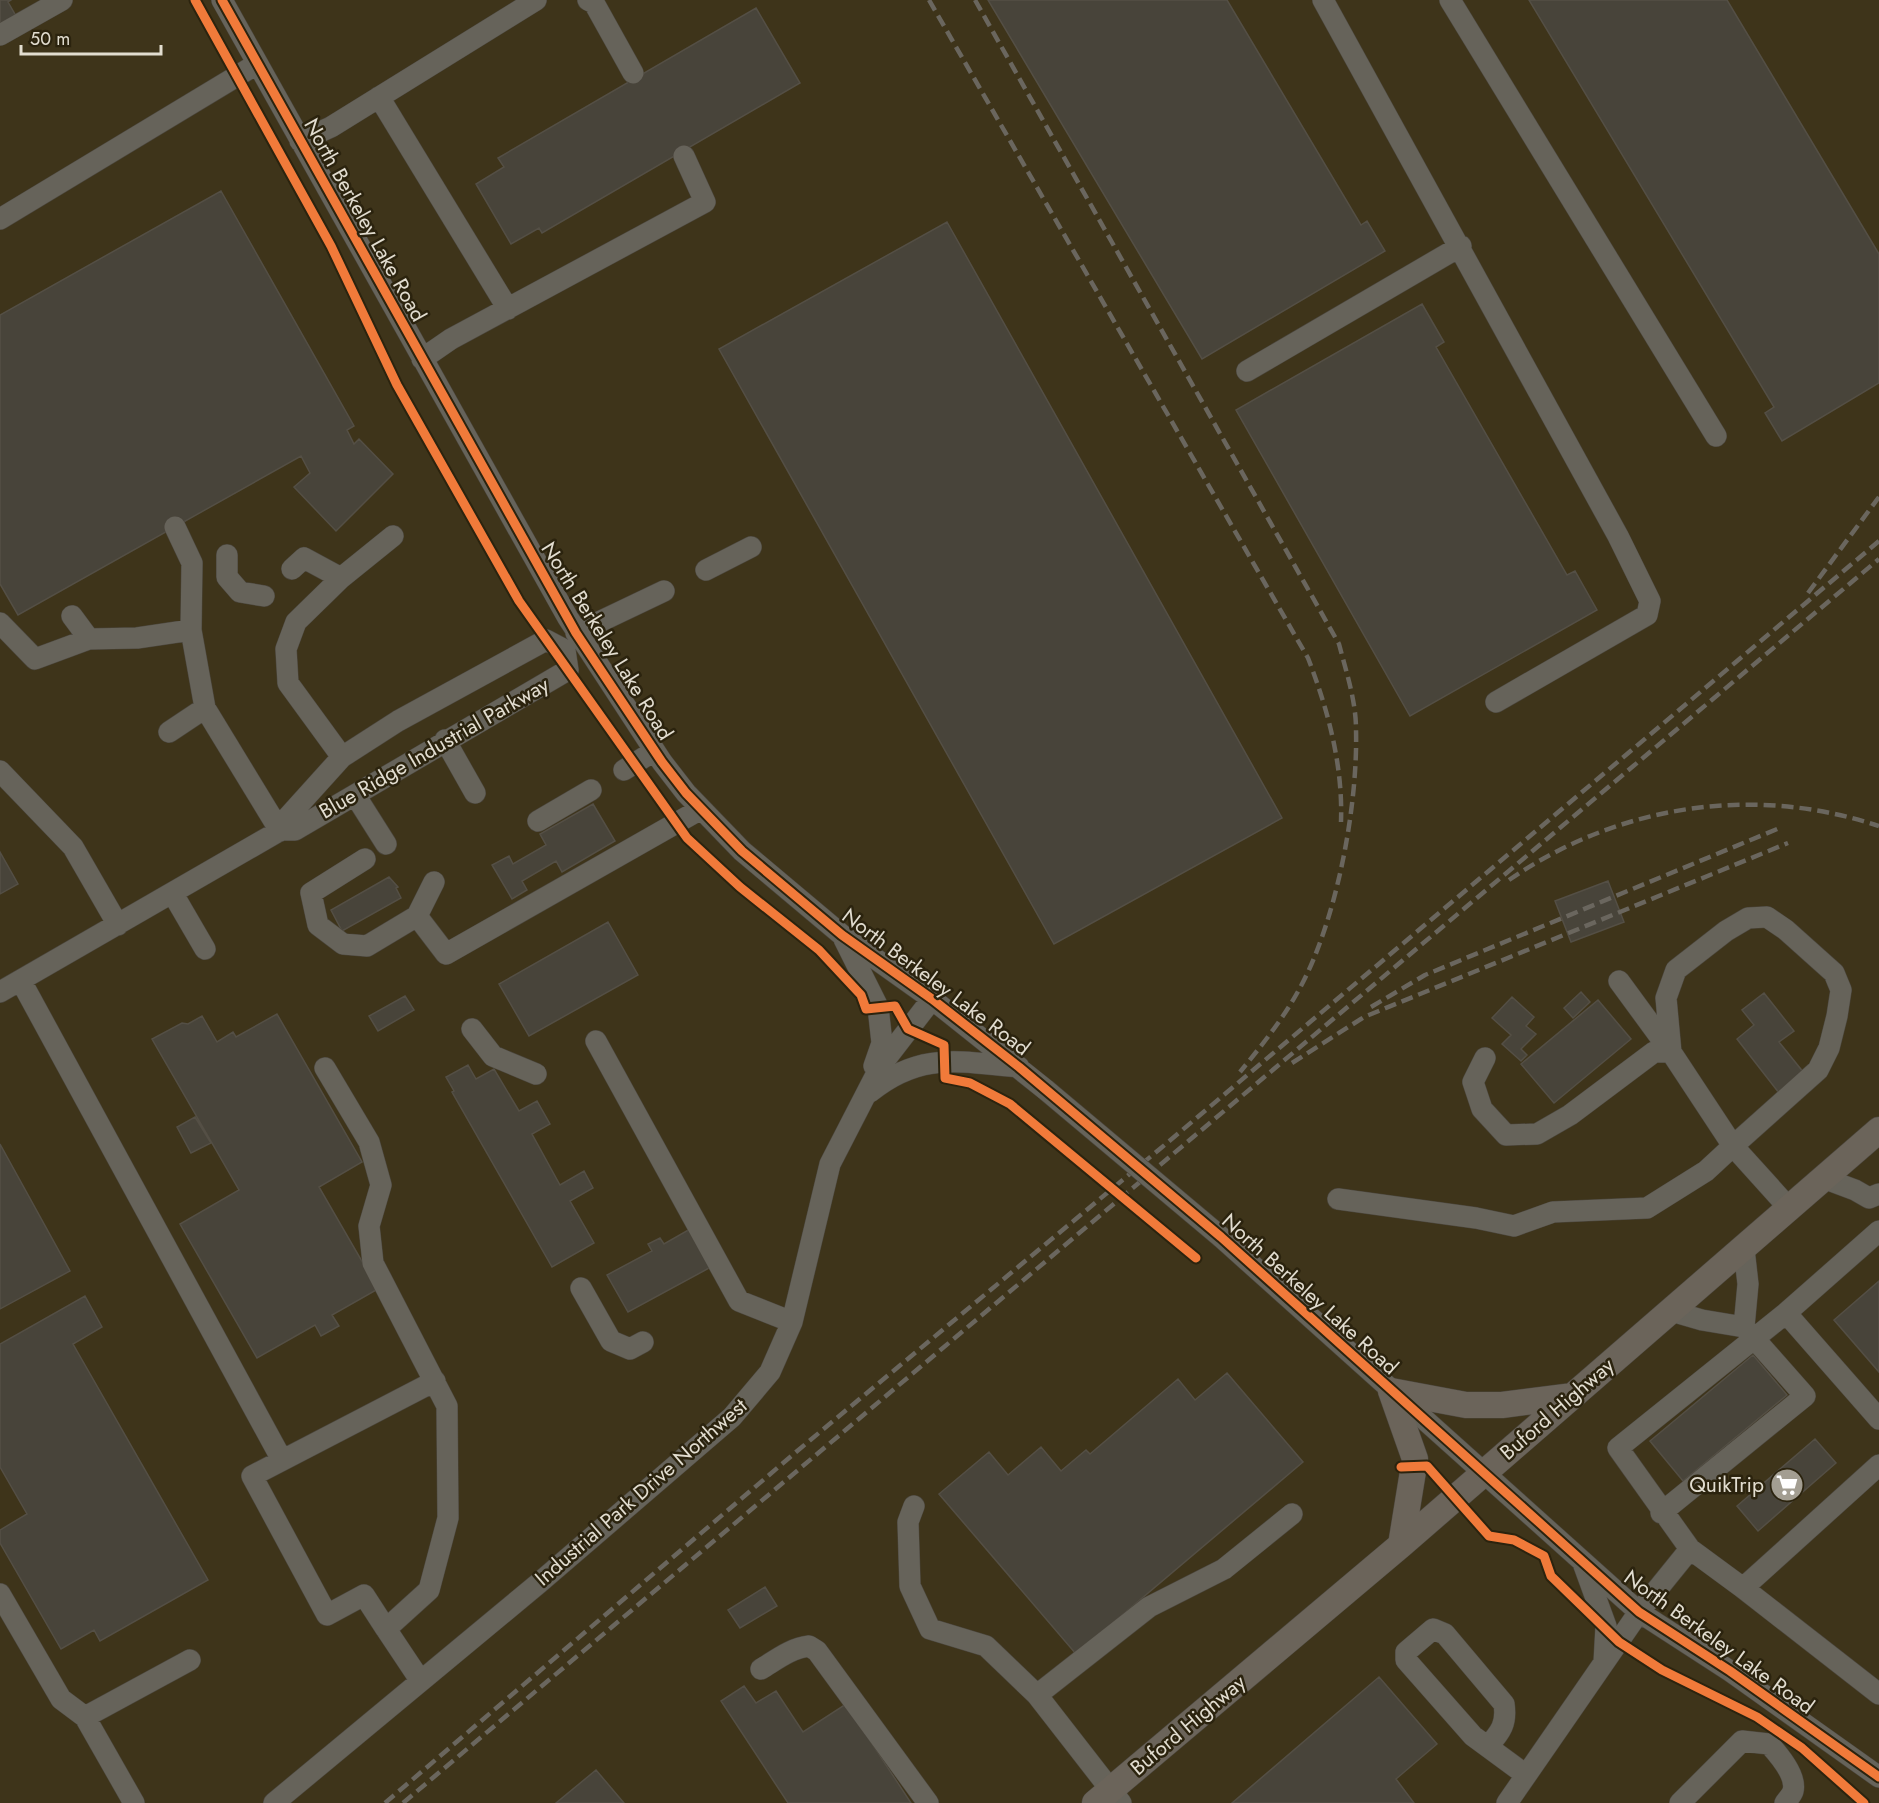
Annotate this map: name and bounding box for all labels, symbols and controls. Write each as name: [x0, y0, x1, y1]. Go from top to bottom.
scale bar: [21, 18, 160, 56]
text: 50 m: [30, 26, 70, 52]
street label: North Berkeley Lake Road: [296, 113, 434, 327]
street label: North Berkeley Lake Road: [534, 536, 680, 746]
street label: Blue Ridge Industrial Parkway: [314, 669, 555, 826]
street label: North Berkeley Lake Road: [836, 901, 1036, 1063]
street label: North Berkeley Lake Road: [1215, 1206, 1405, 1382]
street label: Buford Highway: [1493, 1350, 1621, 1467]
street label: Industrial Park Drive Northwest: [528, 1391, 754, 1593]
supermarket icon: QuikTrip: [1769, 1467, 1805, 1503]
place label: QuikTrip: [1689, 1470, 1764, 1500]
street label: North Berkeley Lake Road: [1618, 1563, 1820, 1721]
street label: Buford Highway: [1124, 1667, 1253, 1782]

